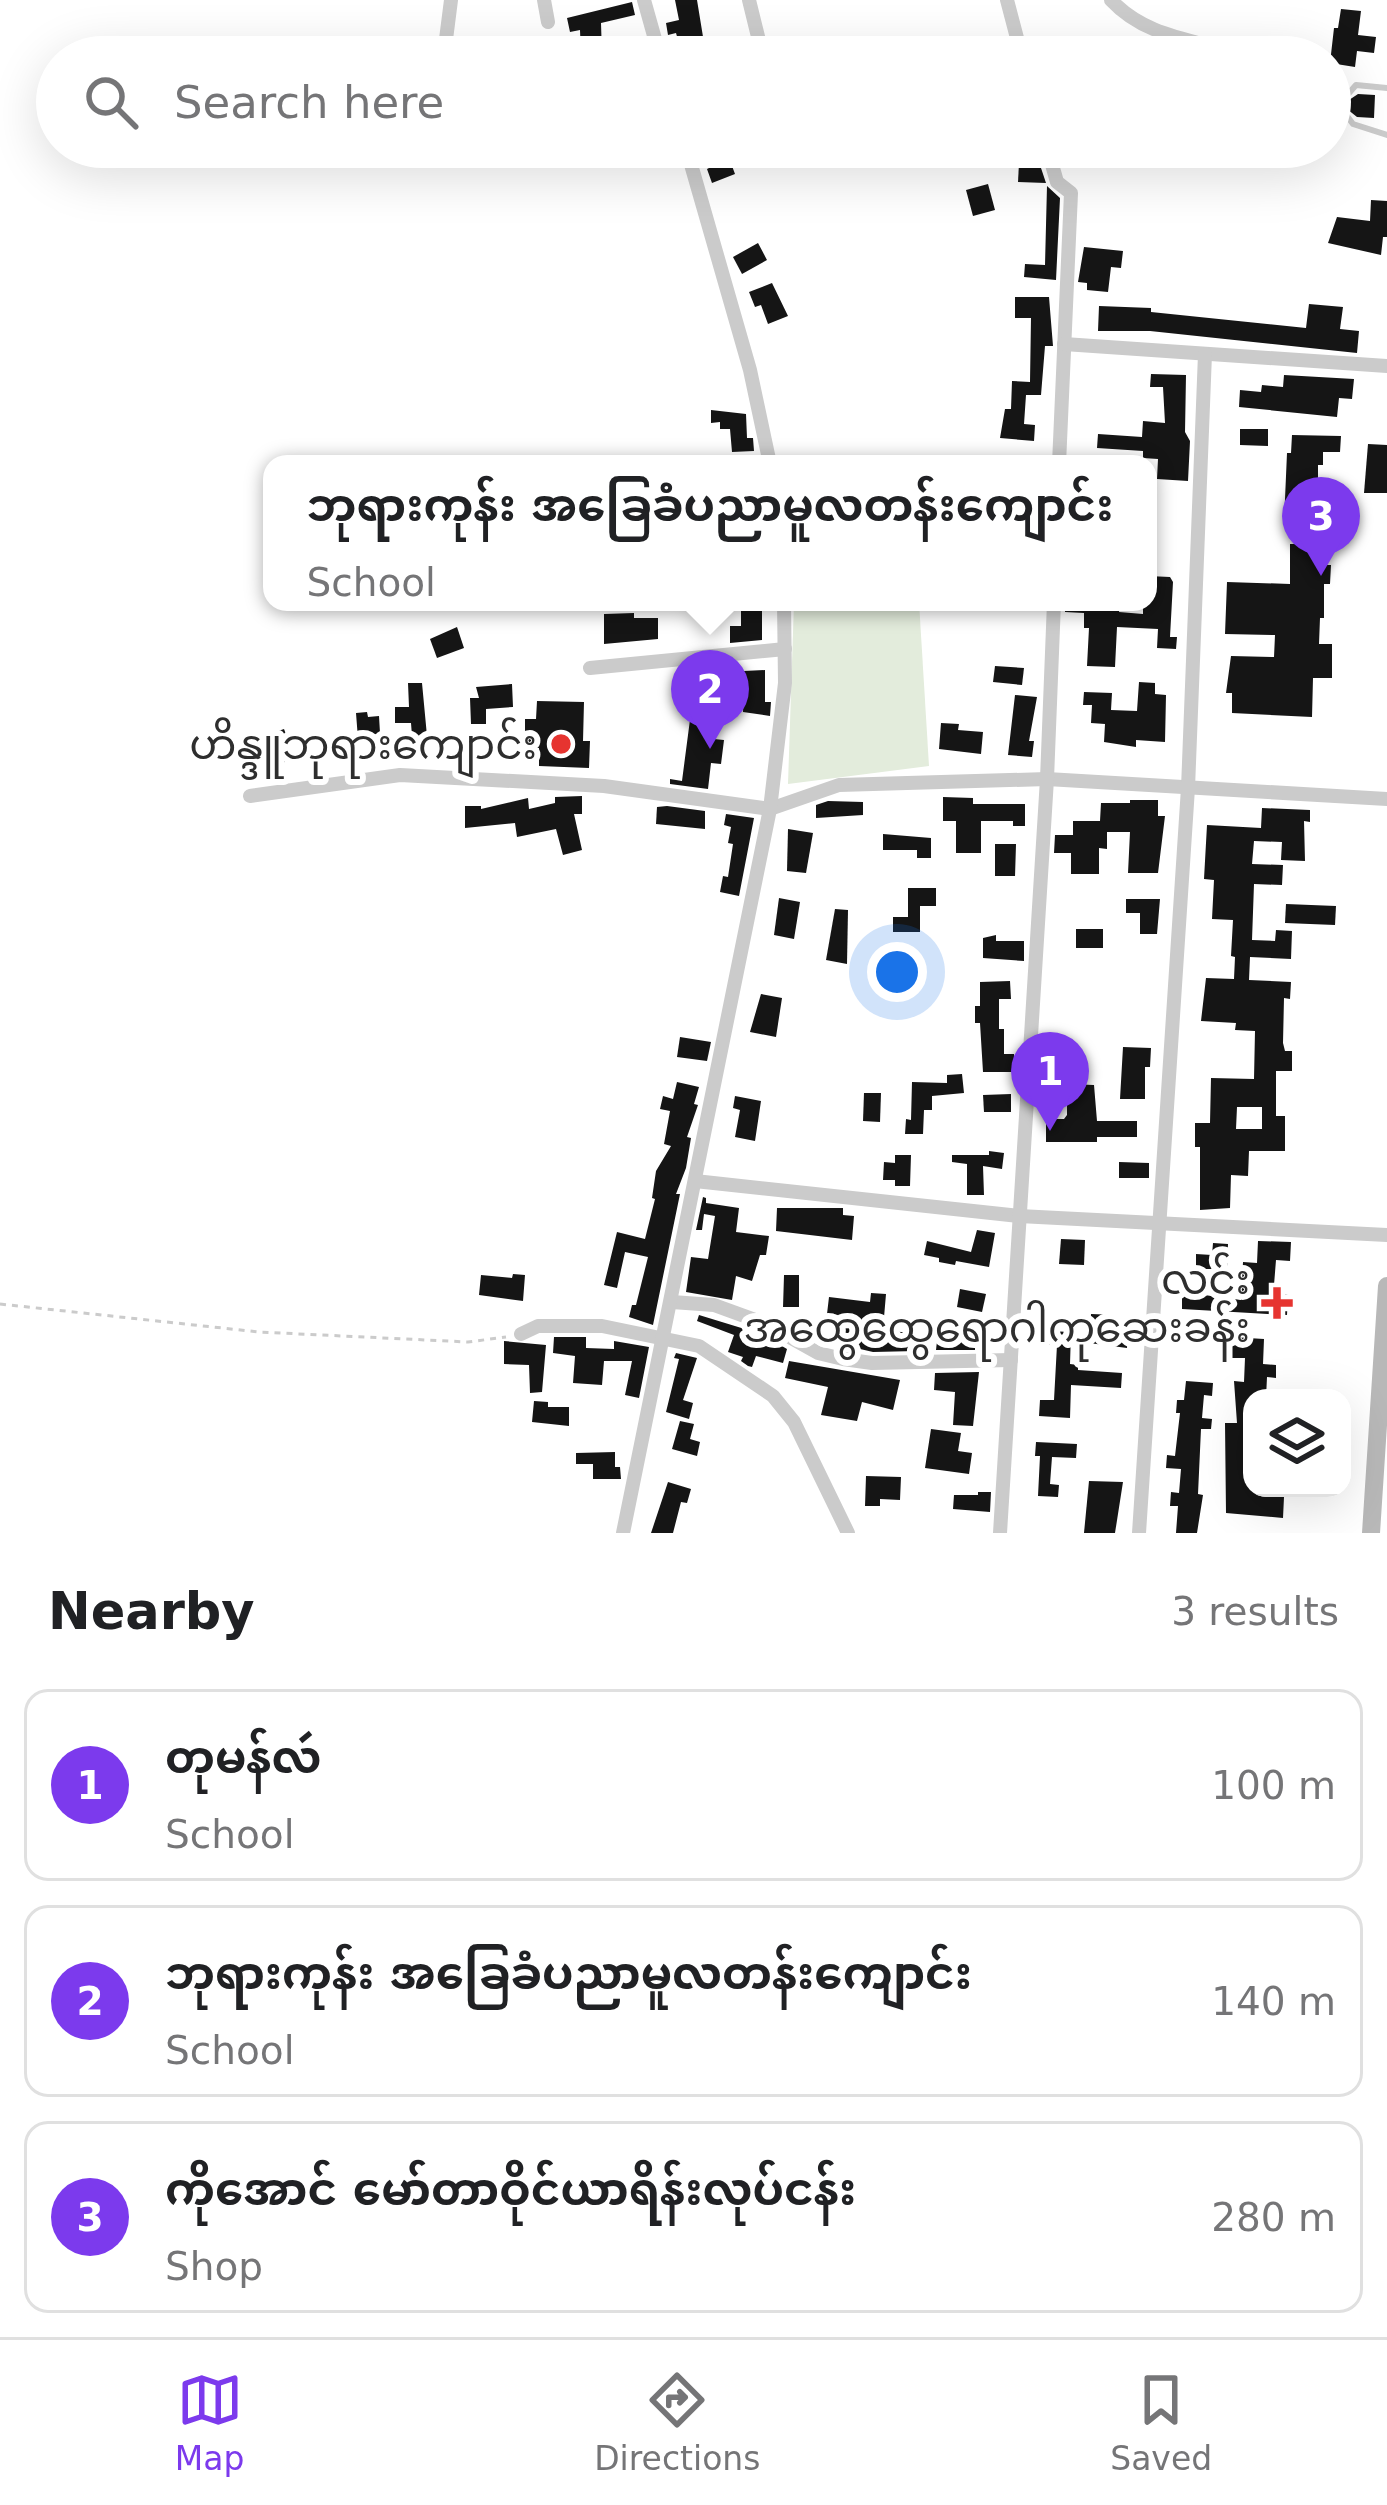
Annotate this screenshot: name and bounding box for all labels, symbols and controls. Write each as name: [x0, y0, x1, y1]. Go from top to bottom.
search box: [36, 36, 1351, 168]
icon: search: [78, 69, 144, 135]
text: Search here: [174, 76, 444, 129]
popup: [263, 455, 1157, 611]
pin: 3: [1282, 477, 1360, 576]
text: ဘုရားကုန်း အခြေခံပညာမူလတန်းကျောင်း: [306, 479, 1114, 532]
text: School: [306, 560, 436, 605]
pin: 2: [671, 650, 749, 749]
place label: ဟိန္ဒူဘုရားကျောင်း: [189, 717, 537, 780]
marker: ဟိန္ဒူဘုရားကျောင်း: [548, 731, 574, 757]
your location: [867, 942, 927, 1002]
pin: 1: [1011, 1032, 1089, 1131]
place label: လင်း အထွေထွေရောဂါကုဆေးခန်း: [744, 1252, 1250, 1362]
marker: လင်း အထွေထွေရောဂါကုဆေးခန်း: [1261, 1287, 1293, 1319]
map controls: [1243, 1389, 1351, 1497]
button: layers: [1243, 1389, 1351, 1497]
text: Nearby: [48, 1582, 255, 1641]
text: 3 results: [1171, 1589, 1339, 1634]
text: တုမန်လဴ: [165, 1731, 321, 1784]
text: 1: [76, 1763, 104, 1808]
text: 100 m: [1211, 1763, 1336, 1808]
text: School: [165, 1812, 294, 1857]
text: ဘုရားကုန်း အခြေခံပညာမူလတန်းကျောင်း: [165, 1947, 972, 2000]
text: 2: [76, 1979, 104, 2024]
text: 140 m: [1211, 1979, 1336, 2024]
text: School: [165, 2028, 294, 2073]
text: ကိုအောင် မော်တာဝိုင်ယာရိန်းလုပ်ငန်း: [165, 2163, 856, 2216]
text: 3: [76, 2195, 104, 2240]
text: 280 m: [1211, 2195, 1336, 2240]
text: Shop: [165, 2244, 263, 2289]
tab: Map: [175, 2367, 245, 2478]
tab: Directions: [594, 2367, 760, 2478]
tab: Saved: [1110, 2367, 1212, 2478]

